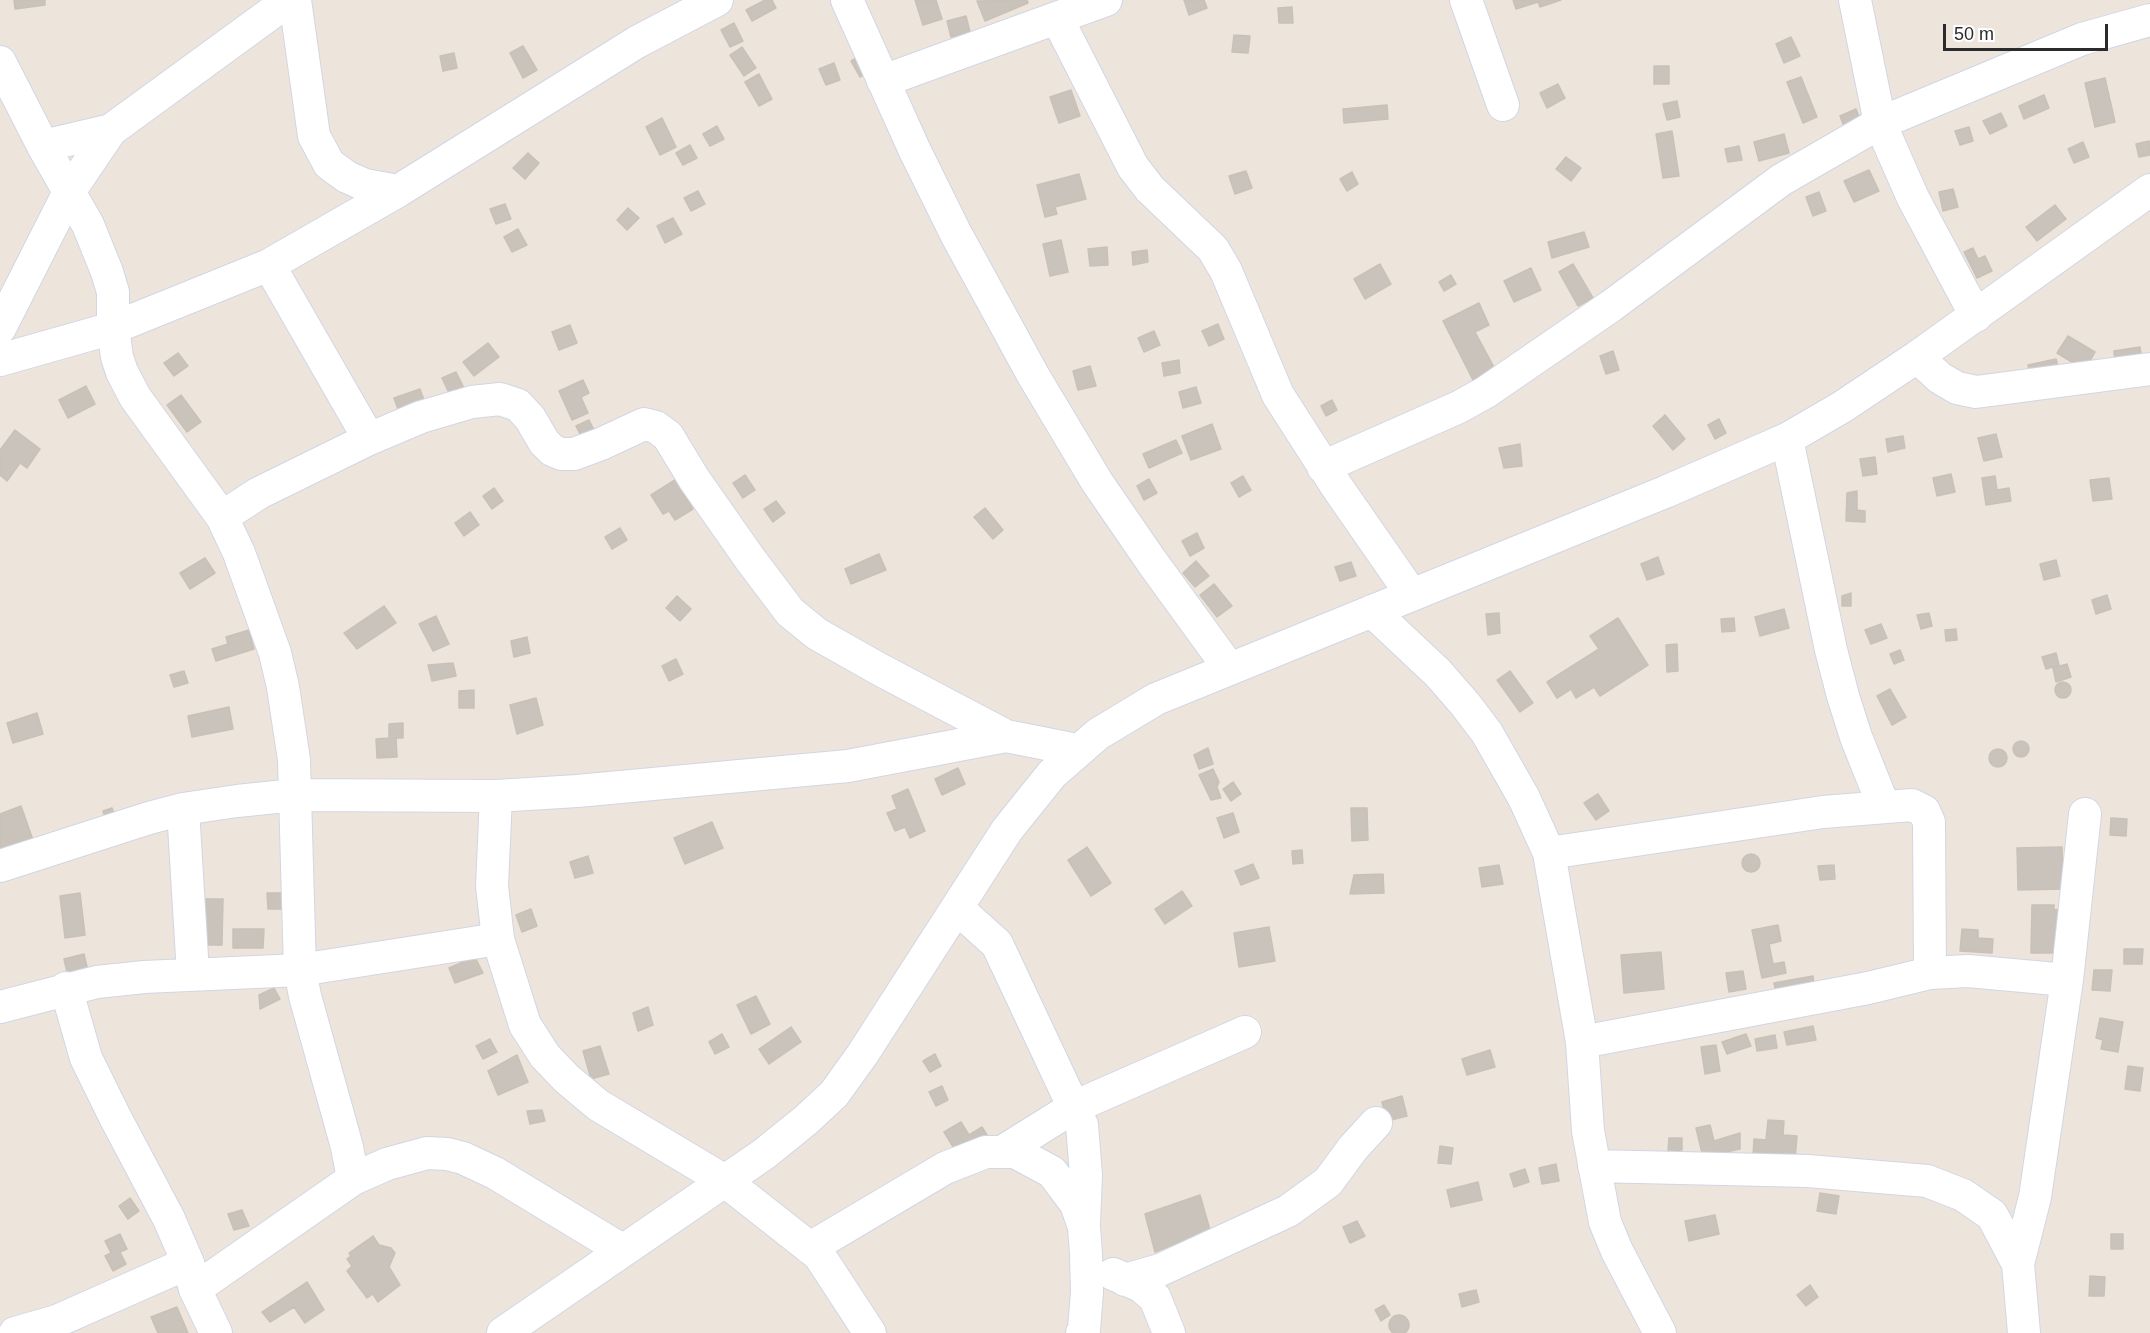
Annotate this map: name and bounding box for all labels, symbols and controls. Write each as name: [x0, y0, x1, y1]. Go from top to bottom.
scale bar: [1946, 12, 2111, 50]
text: 50 m: [1954, 24, 1994, 44]

